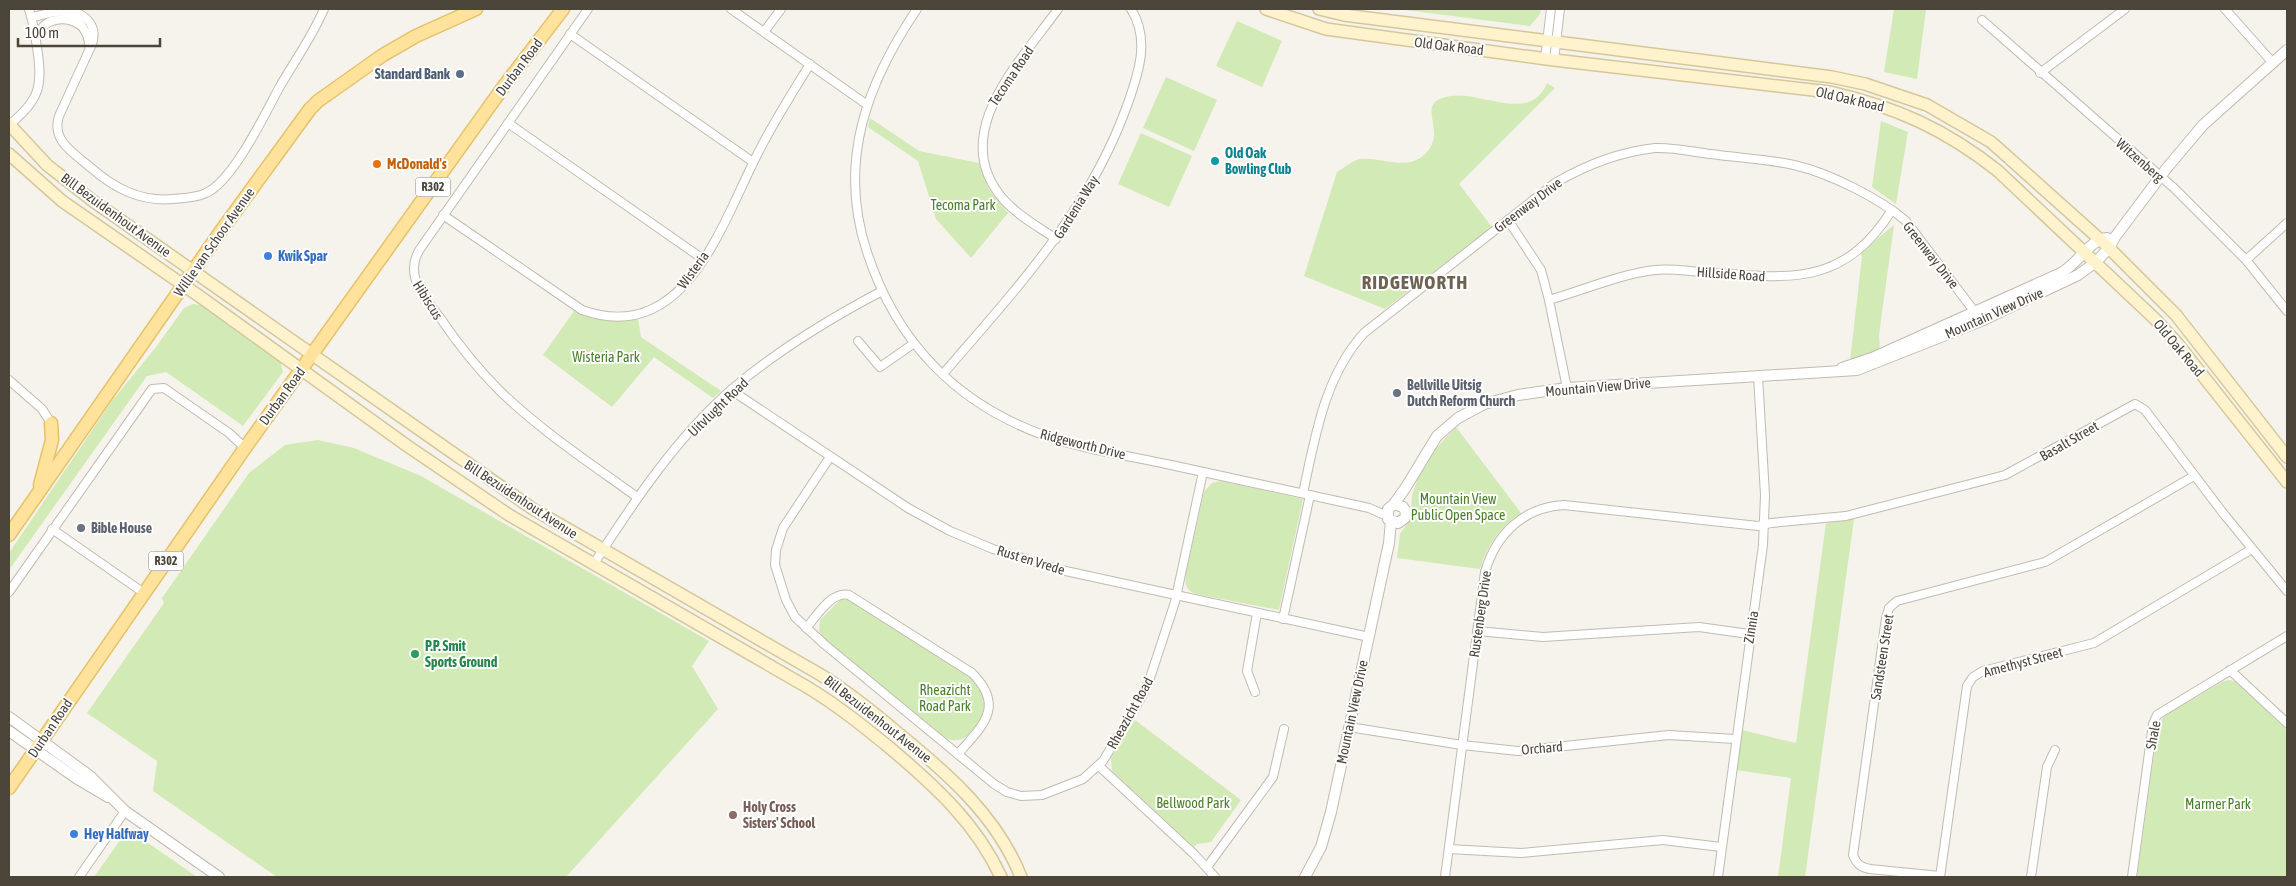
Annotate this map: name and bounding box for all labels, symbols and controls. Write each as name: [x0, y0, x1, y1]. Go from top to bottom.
scale bar: [18, 15, 160, 47]
text: 100 m: [25, 24, 59, 41]
street label: Old Oak Road: [1413, 34, 1485, 58]
street label: Durban Road: [492, 35, 546, 99]
street label: Tecoma Road: [985, 43, 1037, 109]
place label: Standard Bank: [375, 66, 451, 82]
marker: Standard Bank: [454, 68, 466, 80]
street label: Old Oak Road: [1814, 83, 1886, 115]
street label: Witzenberg: [2113, 135, 2167, 185]
place label: Old Oak Bowling Club: [1225, 145, 1292, 177]
marker: Old Oak Bowling Club: [1209, 155, 1221, 167]
place label: McDonald's: [387, 156, 447, 172]
marker: McDonald's: [371, 158, 383, 170]
street label: Bill Bezuidenhout Avenue: [58, 170, 174, 260]
street label: Gardenia Way: [1050, 172, 1102, 242]
street label: Greenway Drive: [1491, 174, 1565, 236]
road number: R302: [416, 178, 450, 196]
street label: Willie van Schoor Avenue: [170, 185, 258, 299]
park label: Tecoma Park: [930, 197, 996, 213]
street label: Greenway Drive: [1900, 218, 1962, 292]
place label: Kwik Spar: [278, 248, 328, 264]
street label: Wisteria: [674, 248, 712, 292]
marker: Kwik Spar: [262, 250, 274, 262]
street label: Hillside Road: [1696, 264, 1766, 284]
district label: RIDGEWORTH: [1362, 271, 1468, 293]
street label: Hibiscus: [410, 278, 446, 323]
street label: Mountain View Drive: [1942, 284, 2046, 342]
street label: Old Oak Road: [2150, 316, 2208, 380]
park label: Wisteria Park: [572, 349, 640, 365]
street label: Durban Road: [256, 364, 308, 428]
street label: Uitvlught Road: [685, 374, 751, 440]
street label: Mountain View Drive: [1545, 374, 1651, 400]
place label: Bellville Uitsig Dutch Reform Church: [1407, 377, 1515, 409]
marker: Bellville Uitsig Dutch Reform Church: [1391, 387, 1403, 399]
street label: Basalt Street: [2037, 418, 2101, 464]
street label: Ridgeworth Drive: [1039, 426, 1127, 462]
street label: Bill Bezuidenhout Avenue: [461, 456, 581, 542]
park label: Mountain View Public Open Space: [1411, 491, 1505, 523]
place label: Bible House: [91, 520, 152, 536]
marker: Bible House: [75, 522, 87, 534]
street label: Rust en Vrede: [995, 542, 1067, 578]
road number: R302: [148, 552, 184, 570]
street label: Rustenberg Drive: [1466, 570, 1494, 658]
street label: Zinnia: [1741, 610, 1761, 644]
street label: Sandsteen Street: [1867, 613, 1897, 701]
place label: P.P. Smit Sports Ground: [425, 638, 498, 670]
street label: Amethyst Street: [1982, 644, 2064, 680]
marker: P.P. Smit Sports Ground: [409, 648, 421, 660]
street label: Mountain View Drive: [1333, 659, 1371, 765]
street label: Bill Bezuidenhout Avenue: [821, 672, 935, 766]
street label: Rheazicht Road: [1104, 674, 1156, 752]
park label: Rheazicht Road Park: [919, 682, 971, 714]
street label: Durban Road: [25, 696, 75, 760]
street label: Shale: [2142, 719, 2164, 751]
street label: Orchard: [1521, 738, 1563, 758]
park label: Bellwood Park: [1156, 795, 1230, 811]
park label: Marmer Park: [2185, 796, 2251, 812]
place label: Holy Cross Sisters' School: [743, 799, 816, 831]
marker: Holy Cross Sisters' School: [727, 809, 739, 821]
place label: Hey Halfway: [84, 826, 149, 842]
marker: Hey Halfway: [68, 828, 80, 840]

